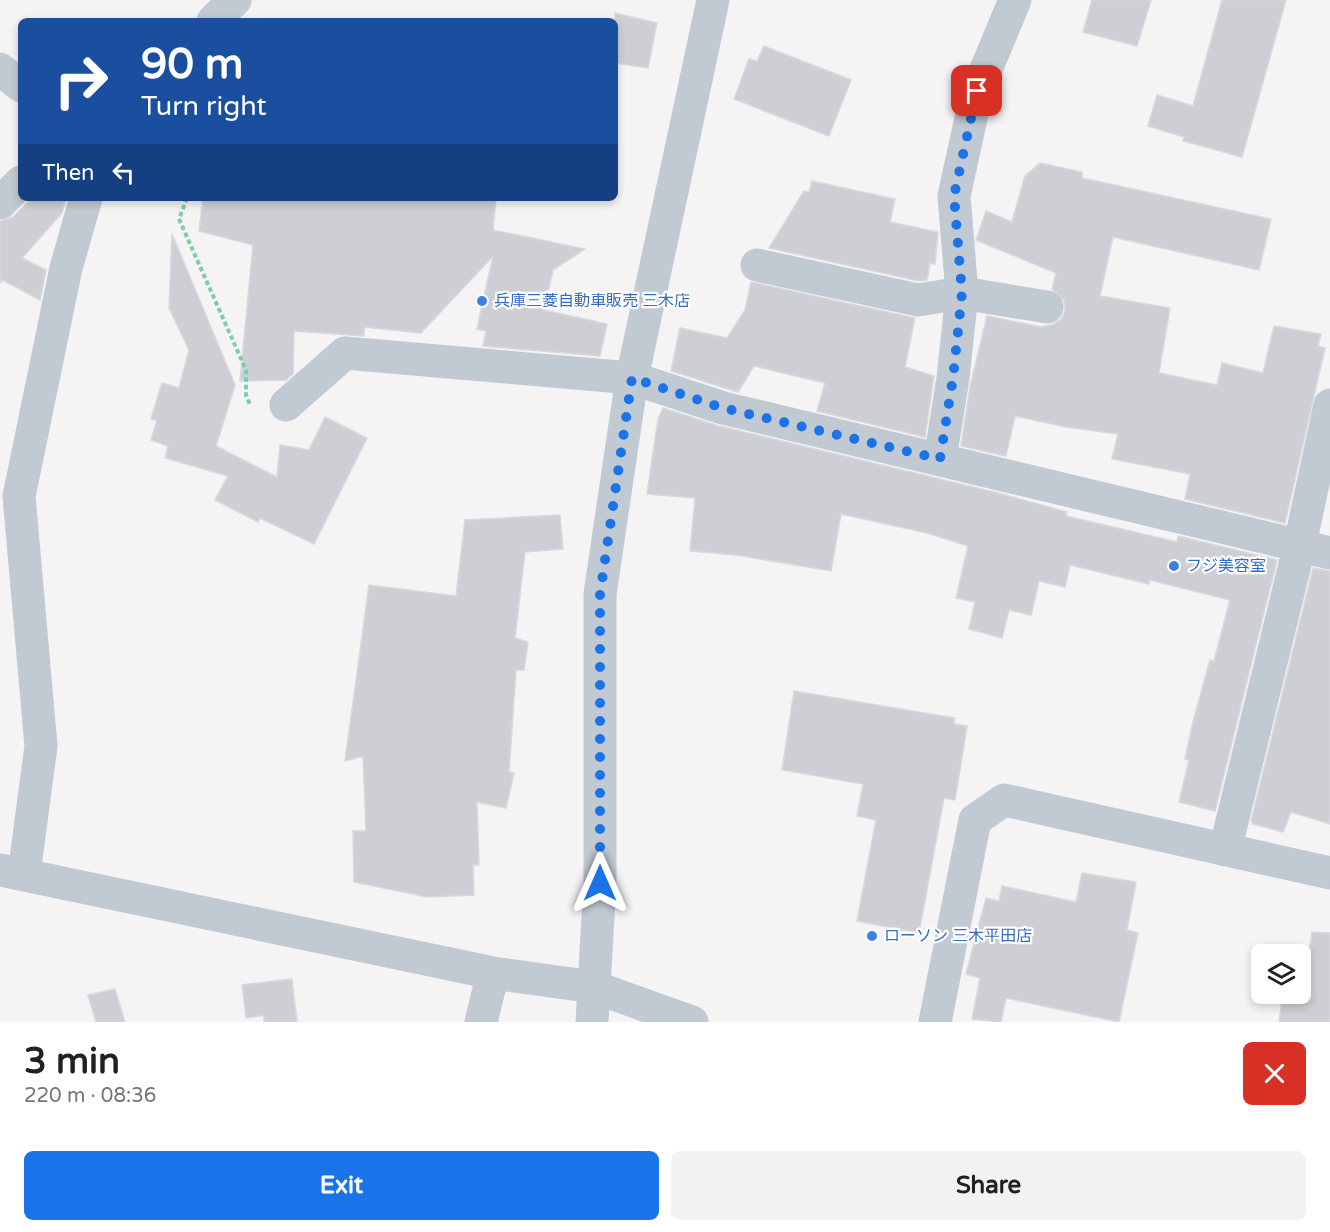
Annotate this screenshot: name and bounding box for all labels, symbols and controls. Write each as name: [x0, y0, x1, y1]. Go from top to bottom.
text: 90 m: [141, 39, 243, 90]
icon: right: [42, 42, 120, 120]
pin: [951, 65, 1002, 116]
icon: arrive: [960, 74, 993, 107]
text: Turn right: [141, 90, 267, 123]
icon: left: [107, 156, 140, 189]
text: Then: [42, 160, 95, 186]
place label: 兵庫三菱自動車販売 三木店: [494, 291, 690, 311]
marker: 兵庫三菱自動車販売 三木店: [475, 294, 489, 308]
place label: フジ美容室: [1186, 556, 1266, 576]
marker: フジ美容室: [1167, 559, 1181, 573]
position arrow: [568, 851, 632, 915]
place label: ローソン 三木平田店: [884, 926, 1032, 946]
marker: ローソン 三木平田店: [865, 929, 879, 943]
map controls: [1251, 944, 1311, 1004]
button: layers: [1251, 944, 1311, 1004]
text: 3 min: [24, 1040, 120, 1083]
button: close: [1243, 1042, 1306, 1105]
text: 220 m · 08:36: [24, 1084, 156, 1108]
button: Exit: [24, 1151, 659, 1220]
button: Share: [671, 1151, 1306, 1220]

